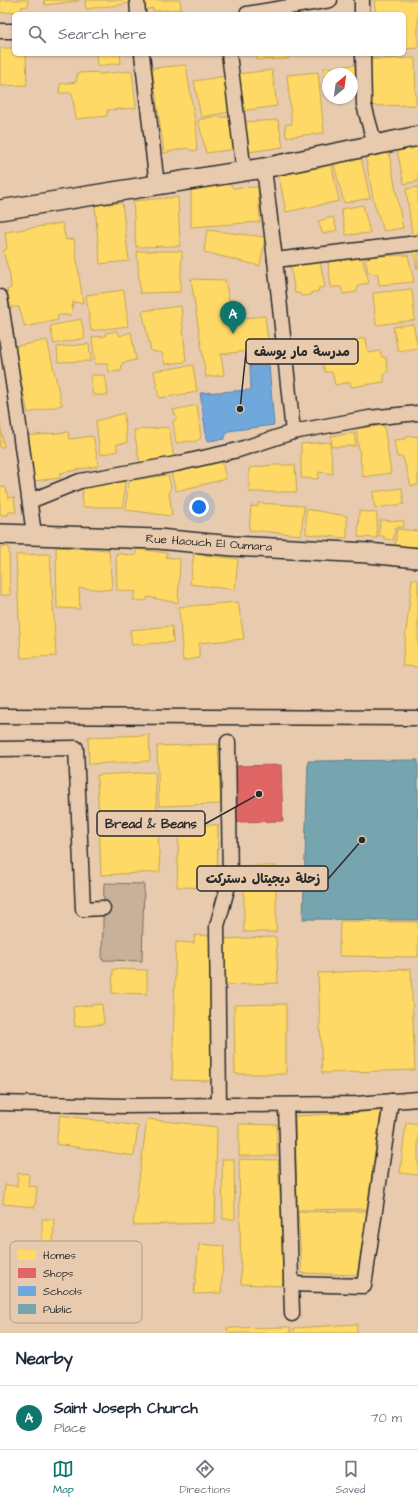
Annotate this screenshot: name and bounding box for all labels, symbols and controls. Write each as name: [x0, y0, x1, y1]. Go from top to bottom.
search box: [12, 12, 406, 56]
icon: search: [26, 23, 48, 45]
text: Search here: [58, 24, 147, 45]
north arrow: [322, 68, 358, 104]
pin: A: [220, 301, 246, 334]
callout: مدرسة مار يوسف: [246, 339, 358, 364]
text: مدرسة مار يوسف: [254, 343, 350, 361]
your location: [189, 497, 209, 517]
street label: Rue Haouch El Oumara: [145, 530, 273, 556]
callout: Bread & Beans: [97, 811, 205, 836]
text: Bread & Beans: [105, 815, 197, 833]
callout: زحلة ديجيتال دستركت: [197, 866, 328, 891]
text: زحلة ديجيتال دستركت: [206, 870, 320, 888]
legend: [10, 1241, 142, 1323]
text: Homes: [43, 1248, 76, 1263]
text: Shops: [43, 1266, 74, 1281]
text: Schools: [43, 1284, 83, 1299]
text: Public: [43, 1302, 72, 1317]
text: Nearby: [16, 1347, 73, 1371]
text: Saint Joseph Church: [54, 1398, 198, 1419]
text: A: [25, 1409, 33, 1427]
text: 70 m: [370, 1409, 402, 1427]
text: Place: [54, 1419, 86, 1437]
tab: Map: [52, 1458, 74, 1497]
tab: Directions: [179, 1458, 231, 1497]
tab: Saved: [336, 1458, 366, 1497]

